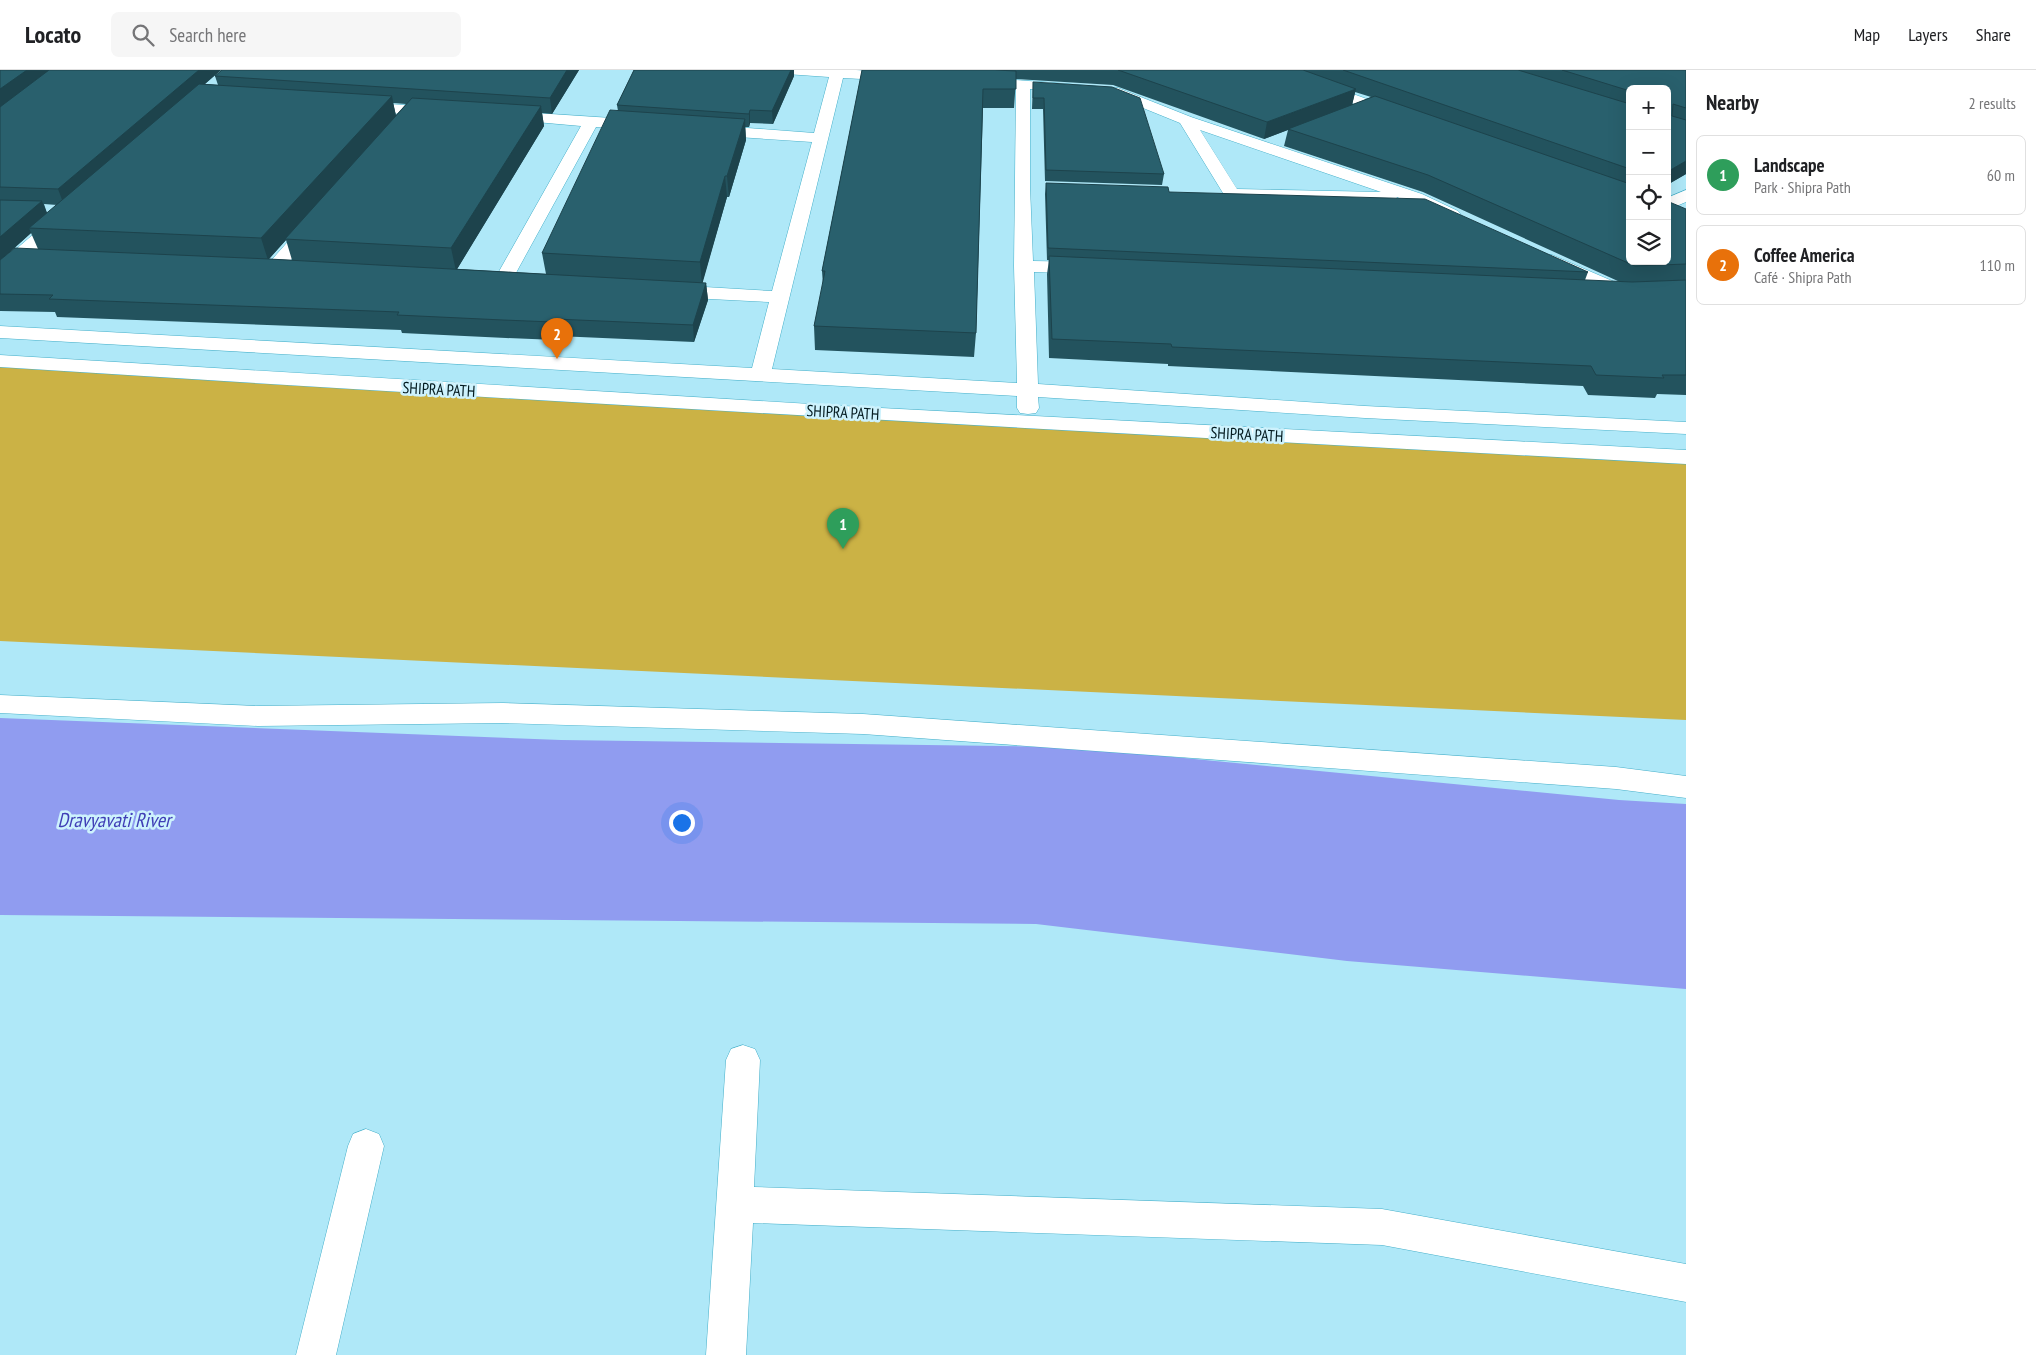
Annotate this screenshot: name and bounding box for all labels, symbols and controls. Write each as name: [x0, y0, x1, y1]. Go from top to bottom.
search box: [111, 12, 461, 57]
text: Locato: [25, 19, 81, 50]
icon: search: [129, 21, 157, 49]
text: Search here: [169, 23, 246, 47]
text: Map: [1854, 23, 1880, 46]
text: Layers: [1908, 23, 1948, 46]
text: Share: [1976, 23, 2011, 46]
map controls: [1626, 85, 1671, 265]
button: +: [1626, 85, 1671, 130]
text: Nearby: [1706, 89, 1759, 116]
text: 2 results: [1969, 93, 2016, 113]
button: −: [1626, 130, 1671, 175]
text: Landscape: [1754, 153, 1825, 177]
text: 1: [1719, 165, 1727, 185]
text: 60 m: [1987, 165, 2015, 185]
button: locate: [1626, 175, 1671, 220]
text: Park · Shipra Path: [1754, 177, 1851, 197]
button: layers: [1626, 220, 1671, 265]
text: Coffee America: [1754, 243, 1855, 267]
text: 2: [1719, 255, 1727, 275]
text: 110 m: [1980, 255, 2015, 275]
text: Café · Shipra Path: [1754, 267, 1851, 287]
pin: 2: [541, 318, 573, 359]
street label: SHIPRA PATH: [402, 377, 476, 401]
street label: SHIPRA PATH: [806, 400, 880, 424]
street label: SHIPRA PATH: [1210, 422, 1284, 446]
pin: 1: [827, 508, 859, 549]
water label: Dravyavati River: [58, 807, 173, 833]
your location: [669, 810, 695, 836]

